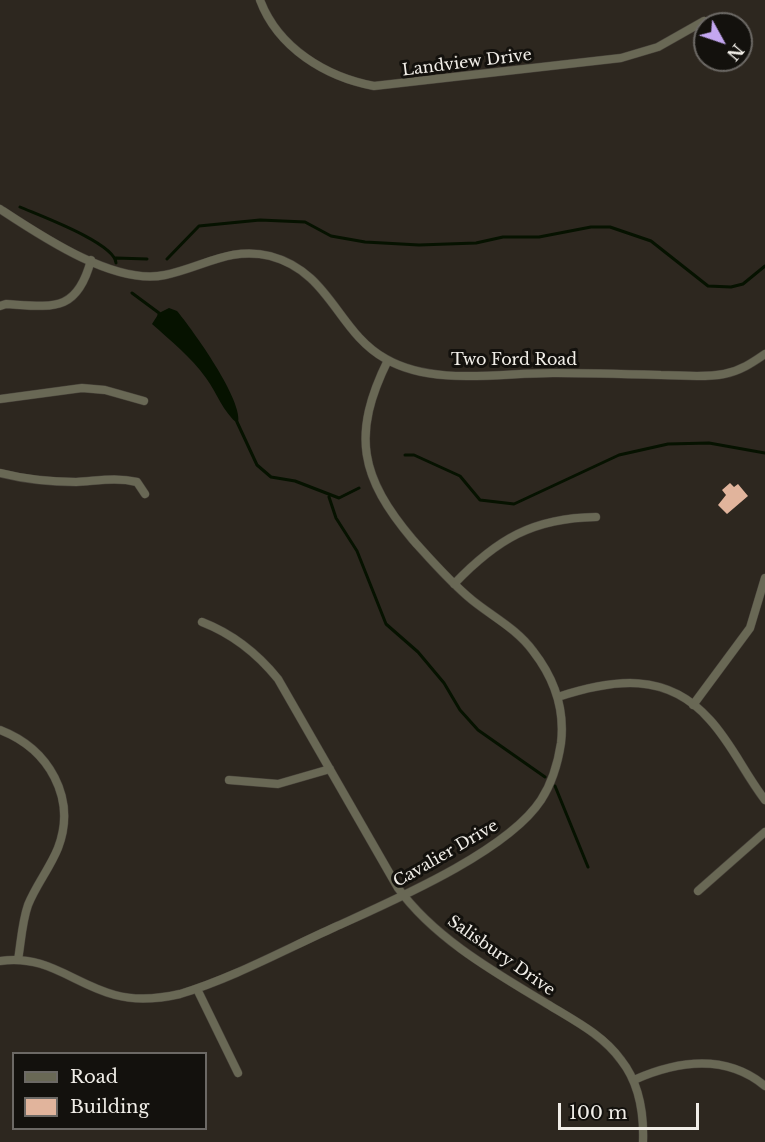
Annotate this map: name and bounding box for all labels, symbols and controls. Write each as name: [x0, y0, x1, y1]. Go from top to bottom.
north arrow: [693, 12, 753, 72]
text: N: [723, 40, 748, 64]
street label: Landview Drive: [401, 46, 533, 80]
street label: Two Ford Road: [451, 350, 577, 370]
street label: Cavalier Drive: [390, 816, 502, 892]
street label: Salisbury Drive: [444, 912, 558, 1000]
legend: [12, 1052, 207, 1130]
text: Road: [70, 1066, 118, 1088]
scale bar: [561, 1091, 702, 1129]
text: Building: [70, 1096, 149, 1118]
text: 100 m: [569, 1102, 627, 1124]

